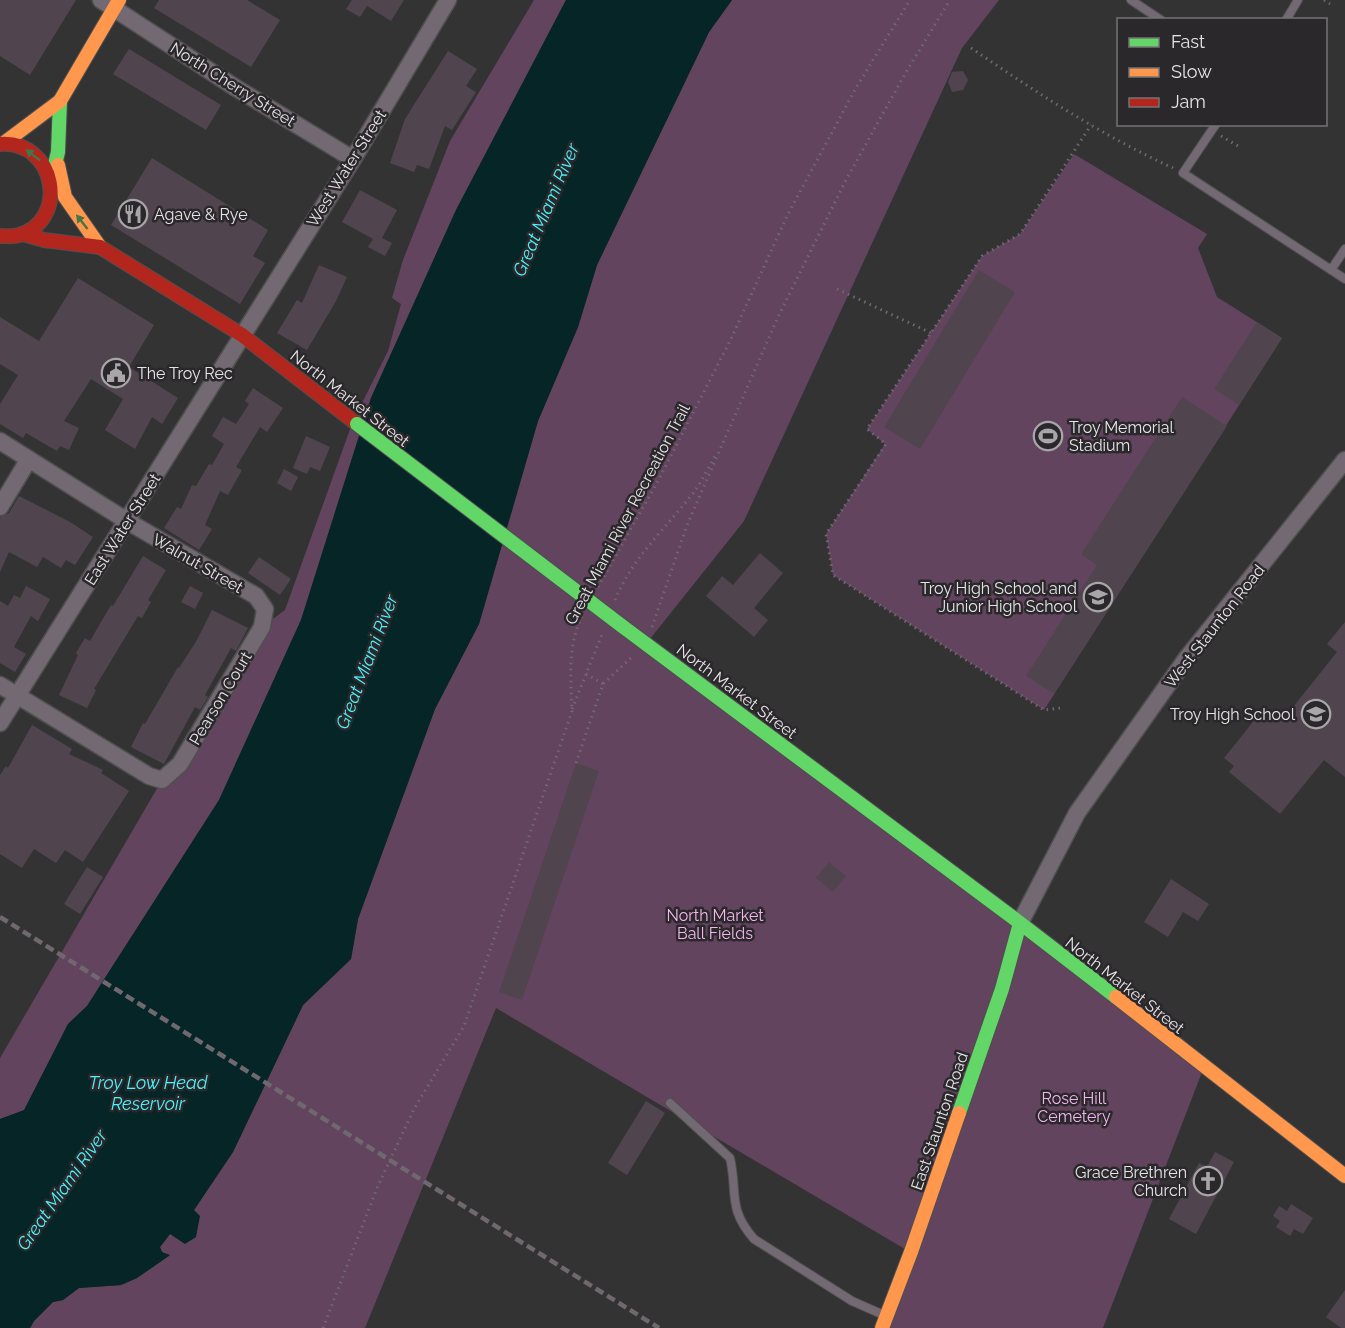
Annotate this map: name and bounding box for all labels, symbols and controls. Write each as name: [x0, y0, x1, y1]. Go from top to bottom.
legend: [1117, 18, 1327, 126]
text: Fast: [1171, 31, 1205, 52]
street label: North Cherry Street: [167, 38, 299, 131]
text: Slow: [1171, 61, 1212, 82]
text: Jam: [1171, 91, 1206, 112]
street label: West Water Street: [303, 106, 390, 230]
water label: Great Miami River: [508, 139, 583, 279]
one-way arrow: [25, 148, 41, 161]
restaurant icon: Agave & Rye: [117, 198, 149, 230]
place label: Agave & Rye: [154, 205, 248, 224]
one-way arrow: [76, 214, 88, 230]
street label: North Market Street: [286, 346, 413, 451]
public building icon: The Troy Rec: [100, 357, 132, 389]
place label: The Troy Rec: [137, 364, 233, 383]
street label: Great Miami River Recreation Trail: [561, 400, 694, 628]
place label: Troy Memorial Stadium: [1069, 418, 1175, 455]
sports icon: Troy Memorial Stadium: [1032, 420, 1064, 452]
street label: East Water Street: [80, 469, 165, 589]
street label: Walnut Street: [149, 530, 247, 597]
street label: West Staunton Road: [1160, 561, 1268, 692]
place label: Troy High School and Junior High School: [920, 579, 1078, 616]
school or university icon: Troy High School and Junior High School: [1082, 581, 1114, 613]
water label: Great Miami River: [331, 591, 402, 732]
street label: North Market Street: [673, 640, 801, 743]
street label: Pearson Court: [185, 648, 256, 748]
school or university icon: Troy High School: [1300, 698, 1332, 730]
place label: Troy High School: [1170, 705, 1296, 724]
park label: North Market Ball Fields: [666, 906, 764, 943]
street label: North Market Street: [1061, 933, 1188, 1038]
street label: East Staunton Road: [907, 1050, 972, 1193]
water label: Troy Low Head Reservoir: [88, 1072, 209, 1114]
park label: Rose Hill Cemetery: [1037, 1089, 1111, 1126]
water label: Great Miami River: [12, 1125, 111, 1254]
place label: Grace Brethren Church: [1075, 1163, 1187, 1200]
church icon: Grace Brethren Church: [1192, 1165, 1224, 1197]

